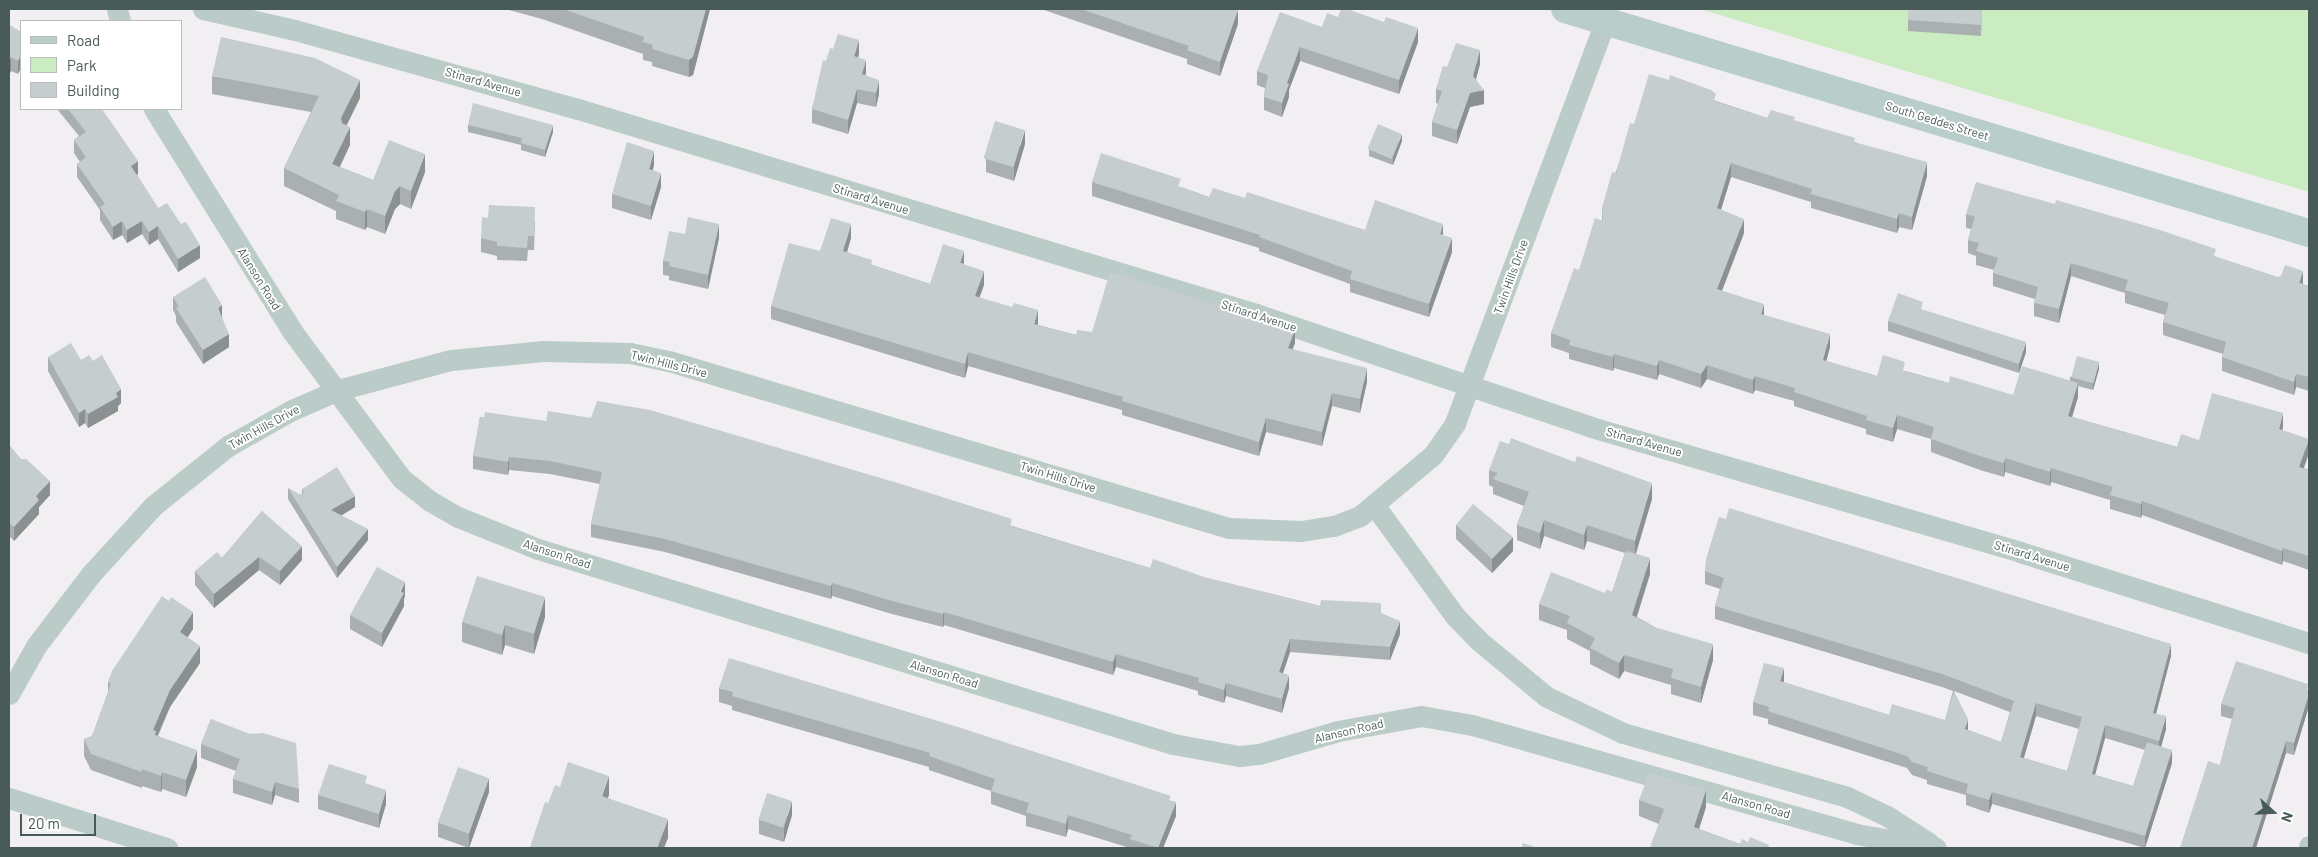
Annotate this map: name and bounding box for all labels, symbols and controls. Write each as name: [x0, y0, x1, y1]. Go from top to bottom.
legend: [20, 20, 182, 110]
text: Road: [67, 31, 100, 49]
text: Park: [67, 56, 96, 74]
street label: Stinard Avenue: [443, 64, 523, 100]
text: Building: [67, 81, 120, 99]
street label: South Geddes Street: [1884, 98, 1990, 144]
street label: Stinard Avenue: [831, 181, 911, 217]
street label: Twin Hills Drive: [1491, 238, 1531, 316]
street label: Alanson Road: [234, 245, 284, 313]
street label: Stinard Avenue: [1219, 297, 1299, 335]
street label: Twin Hills Drive: [629, 348, 709, 380]
street label: Twin Hills Drive: [226, 402, 302, 452]
street label: Stinard Avenue: [1604, 424, 1684, 460]
street label: Twin Hills Drive: [1018, 459, 1098, 495]
street label: Alanson Road: [521, 536, 593, 572]
street label: Stinard Avenue: [1992, 538, 2072, 574]
street label: Alanson Road: [908, 657, 980, 691]
street label: Alanson Road: [1313, 716, 1385, 746]
north arrow: [2248, 787, 2298, 837]
street label: Alanson Road: [1720, 788, 1792, 822]
scale bar: [22, 804, 99, 836]
text: N: [2278, 810, 2297, 825]
text: 20 m: [28, 814, 60, 832]

